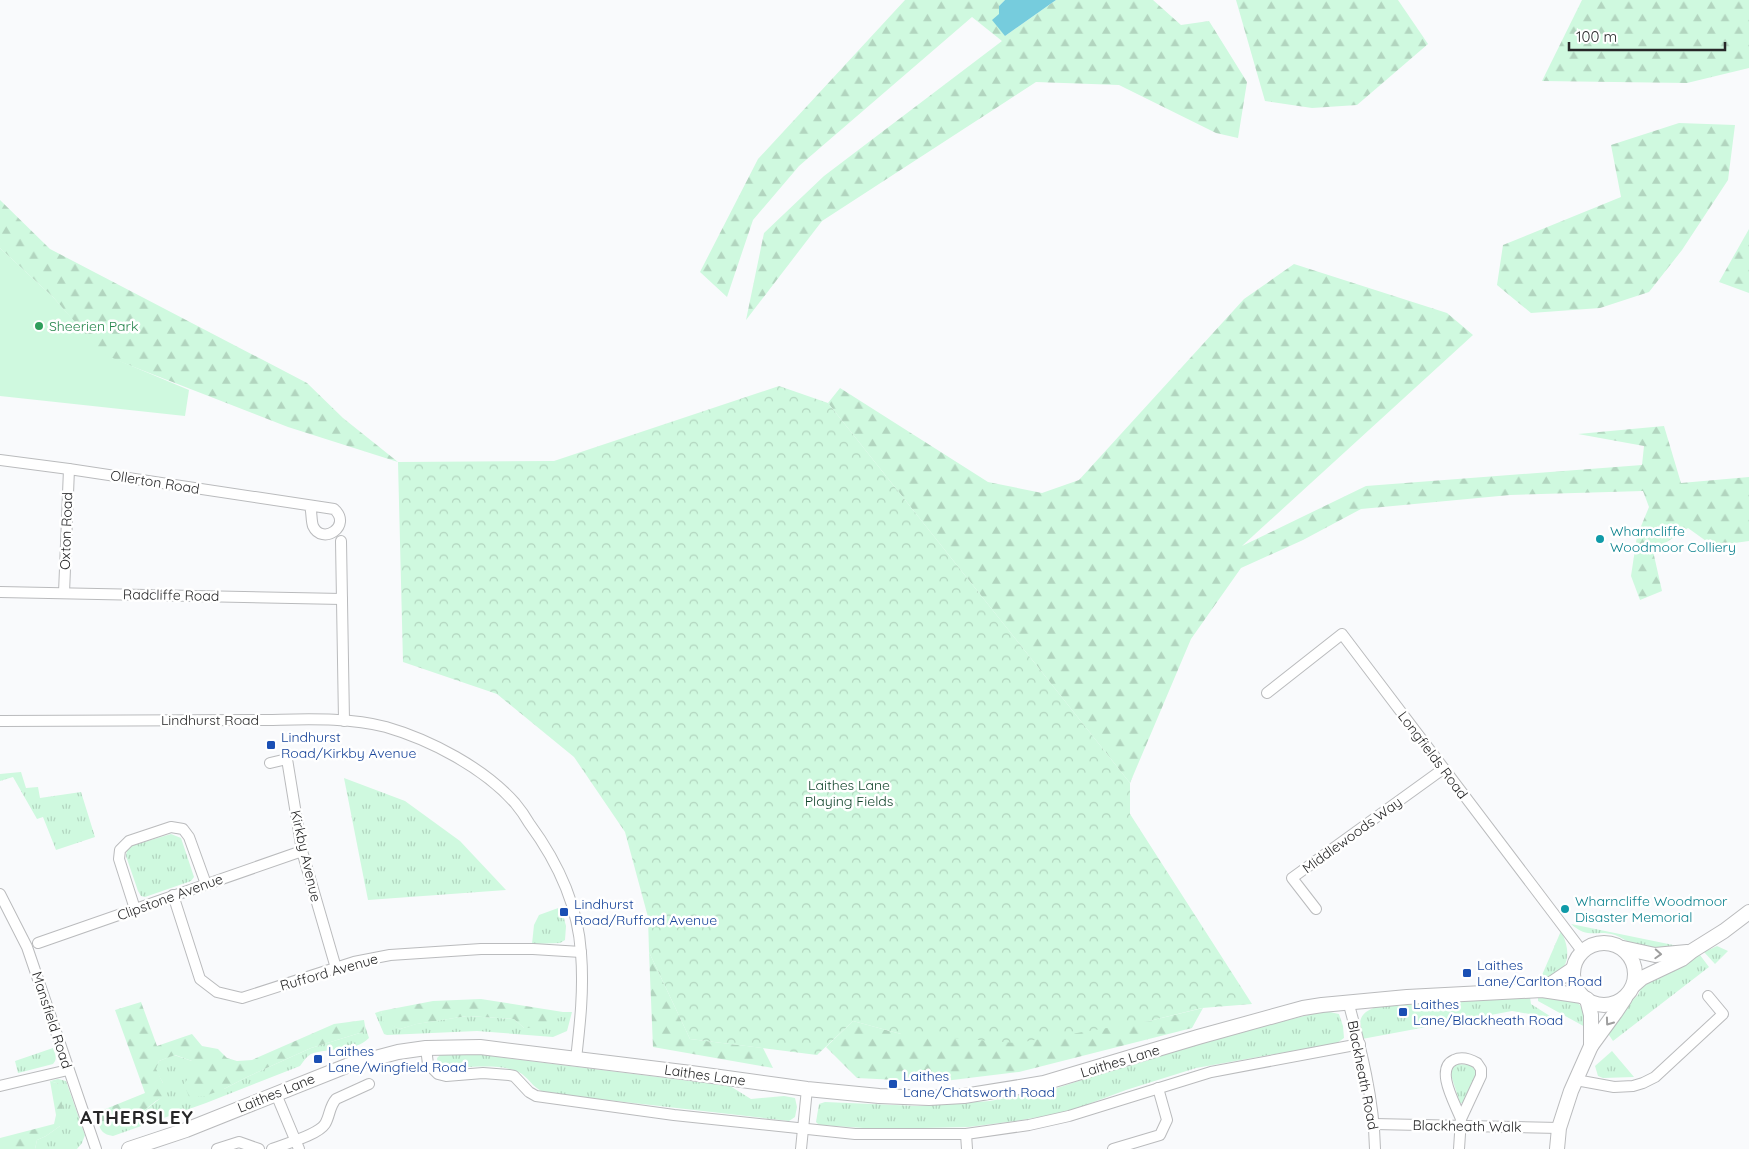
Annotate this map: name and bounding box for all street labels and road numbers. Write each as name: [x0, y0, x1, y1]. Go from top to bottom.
street label: Ollerton Road: [109, 466, 201, 498]
street label: Oxton Road: [56, 492, 76, 570]
street label: Radcliffe Road: [123, 585, 219, 605]
street label: Longfields Road: [1394, 708, 1472, 802]
street label: Lindhurst Road: [161, 711, 259, 729]
street label: Middlewoods Way: [1299, 793, 1405, 877]
street label: Kirkby Avenue: [287, 808, 325, 904]
street label: Clipstone Avenue: [115, 869, 225, 924]
street label: Rufford Avenue: [278, 949, 380, 995]
street label: Mansfield Road: [28, 969, 76, 1071]
street label: Blackheath Road: [1344, 1019, 1382, 1131]
street label: Laithes Lane: [1078, 1040, 1162, 1082]
street label: Laithes Lane: [663, 1060, 747, 1090]
street label: Laithes Lane: [235, 1069, 317, 1117]
street label: Blackheath Walk: [1412, 1116, 1522, 1136]

